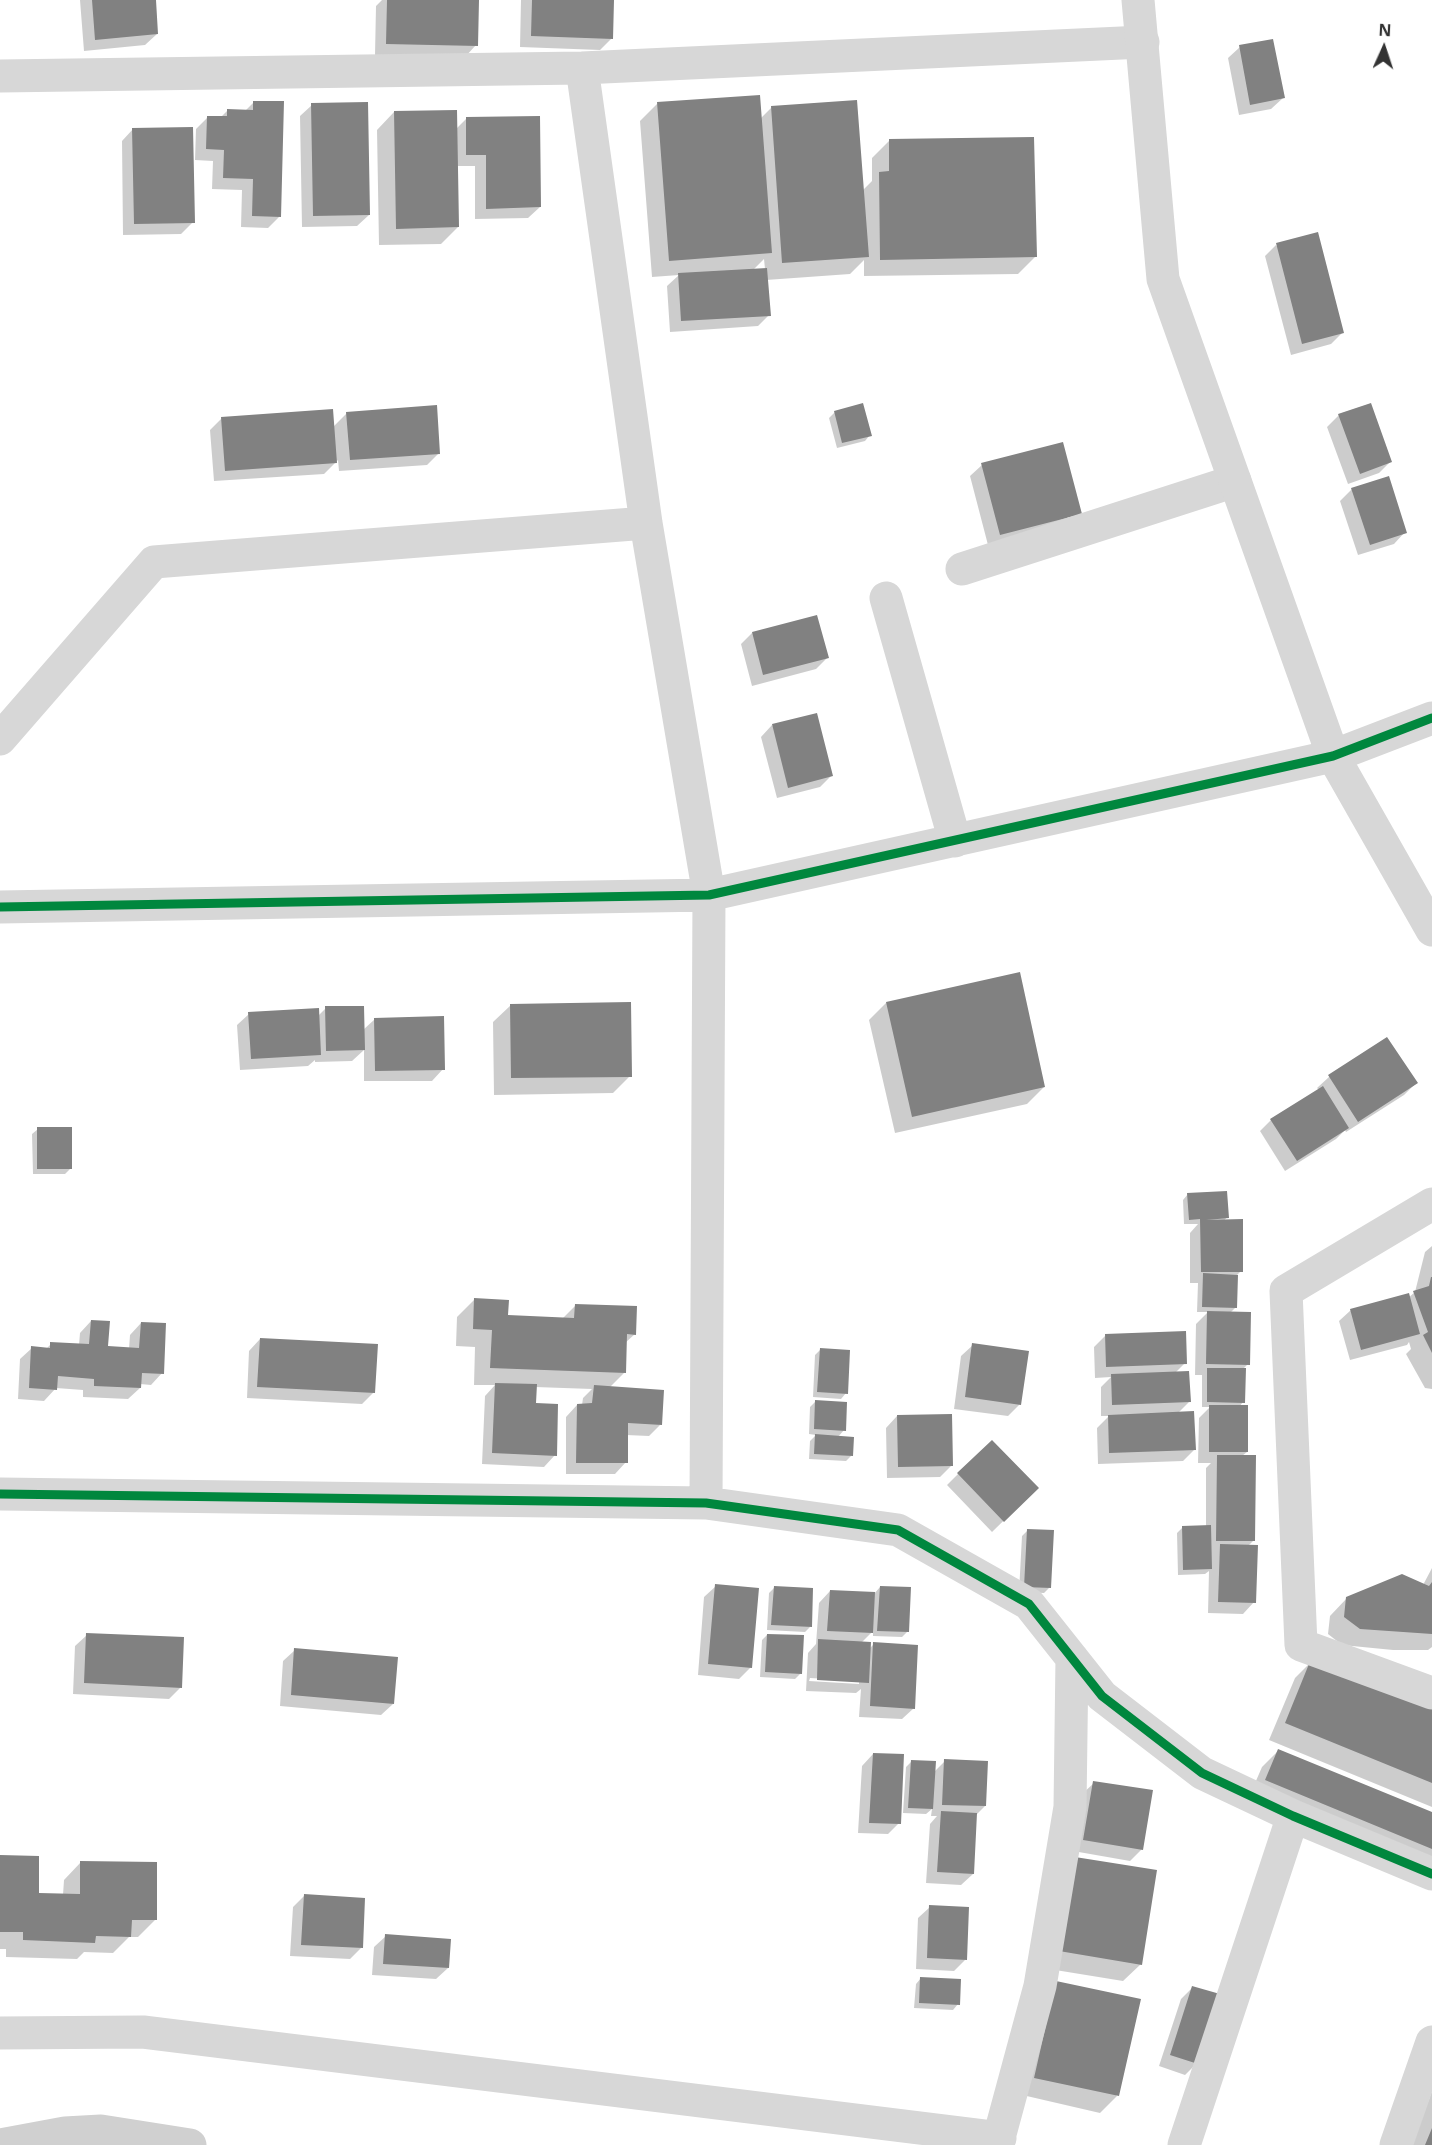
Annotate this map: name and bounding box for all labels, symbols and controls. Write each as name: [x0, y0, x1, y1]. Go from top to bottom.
north arrow: [1354, 18, 1414, 78]
text: N: [1378, 19, 1392, 41]

